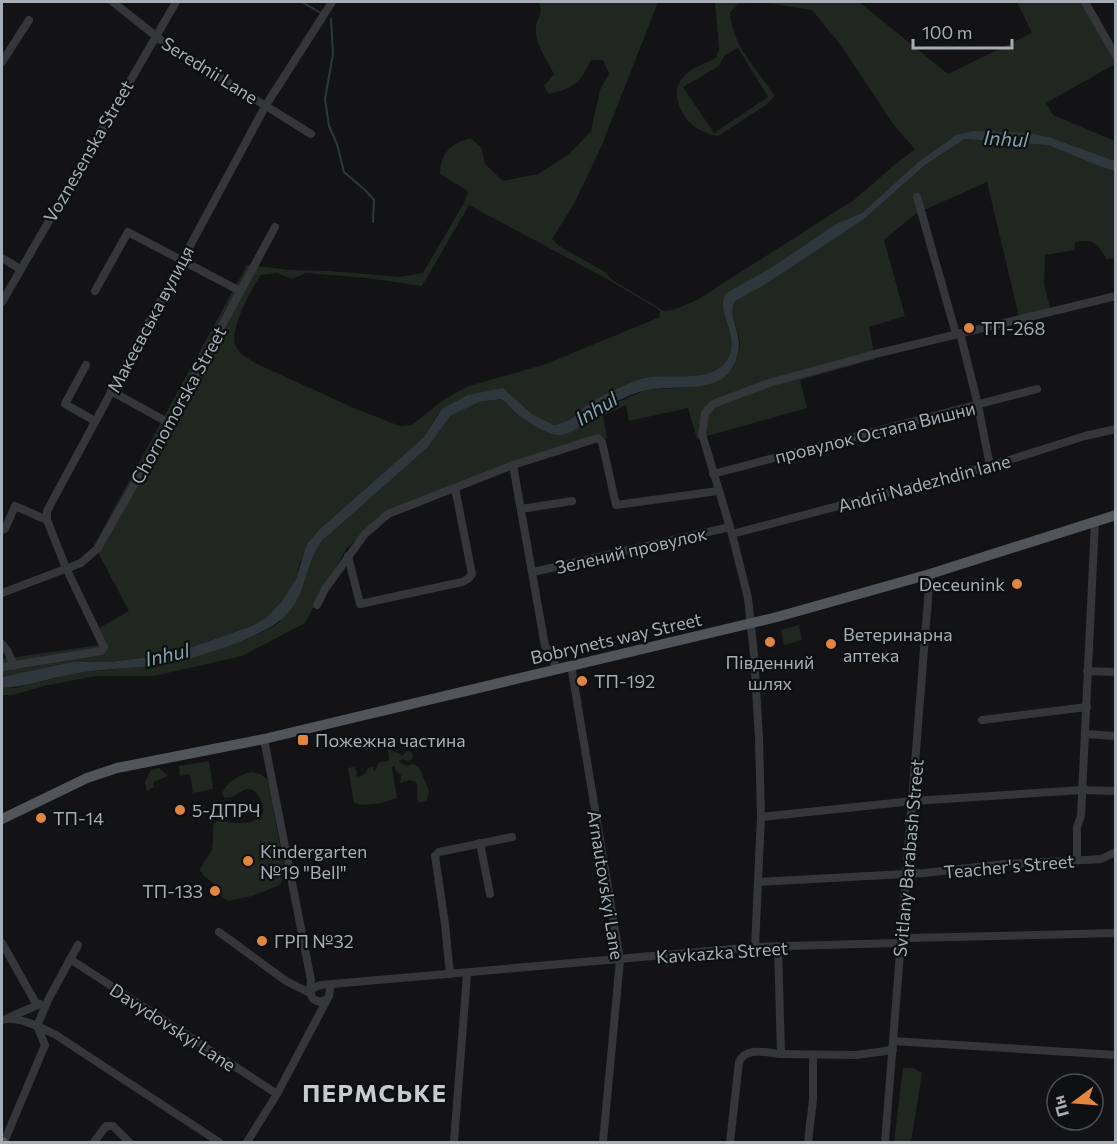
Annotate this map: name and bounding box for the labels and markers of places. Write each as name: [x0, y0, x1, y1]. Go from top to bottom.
place label: ТП-268: [981, 317, 1045, 339]
marker: ТП-268: [962, 321, 976, 335]
place label: Deceunink: [919, 573, 1005, 595]
marker: Deceunink: [1010, 577, 1024, 591]
place label: Ветеринарна аптека: [843, 623, 953, 666]
marker: Південний шлях: [763, 635, 777, 649]
marker: Ветеринарна аптека: [824, 637, 838, 651]
place label: Південний шлях: [726, 651, 814, 694]
place label: ТП-192: [594, 670, 655, 692]
marker: ТП-192: [575, 674, 589, 688]
place label: Пожежна частина: [315, 729, 466, 751]
marker: Пожежна частина: [296, 733, 310, 747]
place label: 5-ДПРЧ: [192, 799, 261, 821]
marker: 5-ДПРЧ: [173, 803, 187, 817]
place label: ТП-14: [53, 807, 104, 829]
marker: ТП-14: [34, 811, 48, 825]
place label: Kindergarten №19 "Bell": [260, 840, 367, 883]
marker: Kindergarten №19 "Bell": [241, 854, 255, 868]
place label: ТП-133: [142, 880, 203, 902]
marker: ТП-133: [208, 884, 222, 898]
place label: ГРП №32: [274, 930, 354, 952]
marker: ГРП №32: [255, 934, 269, 948]

